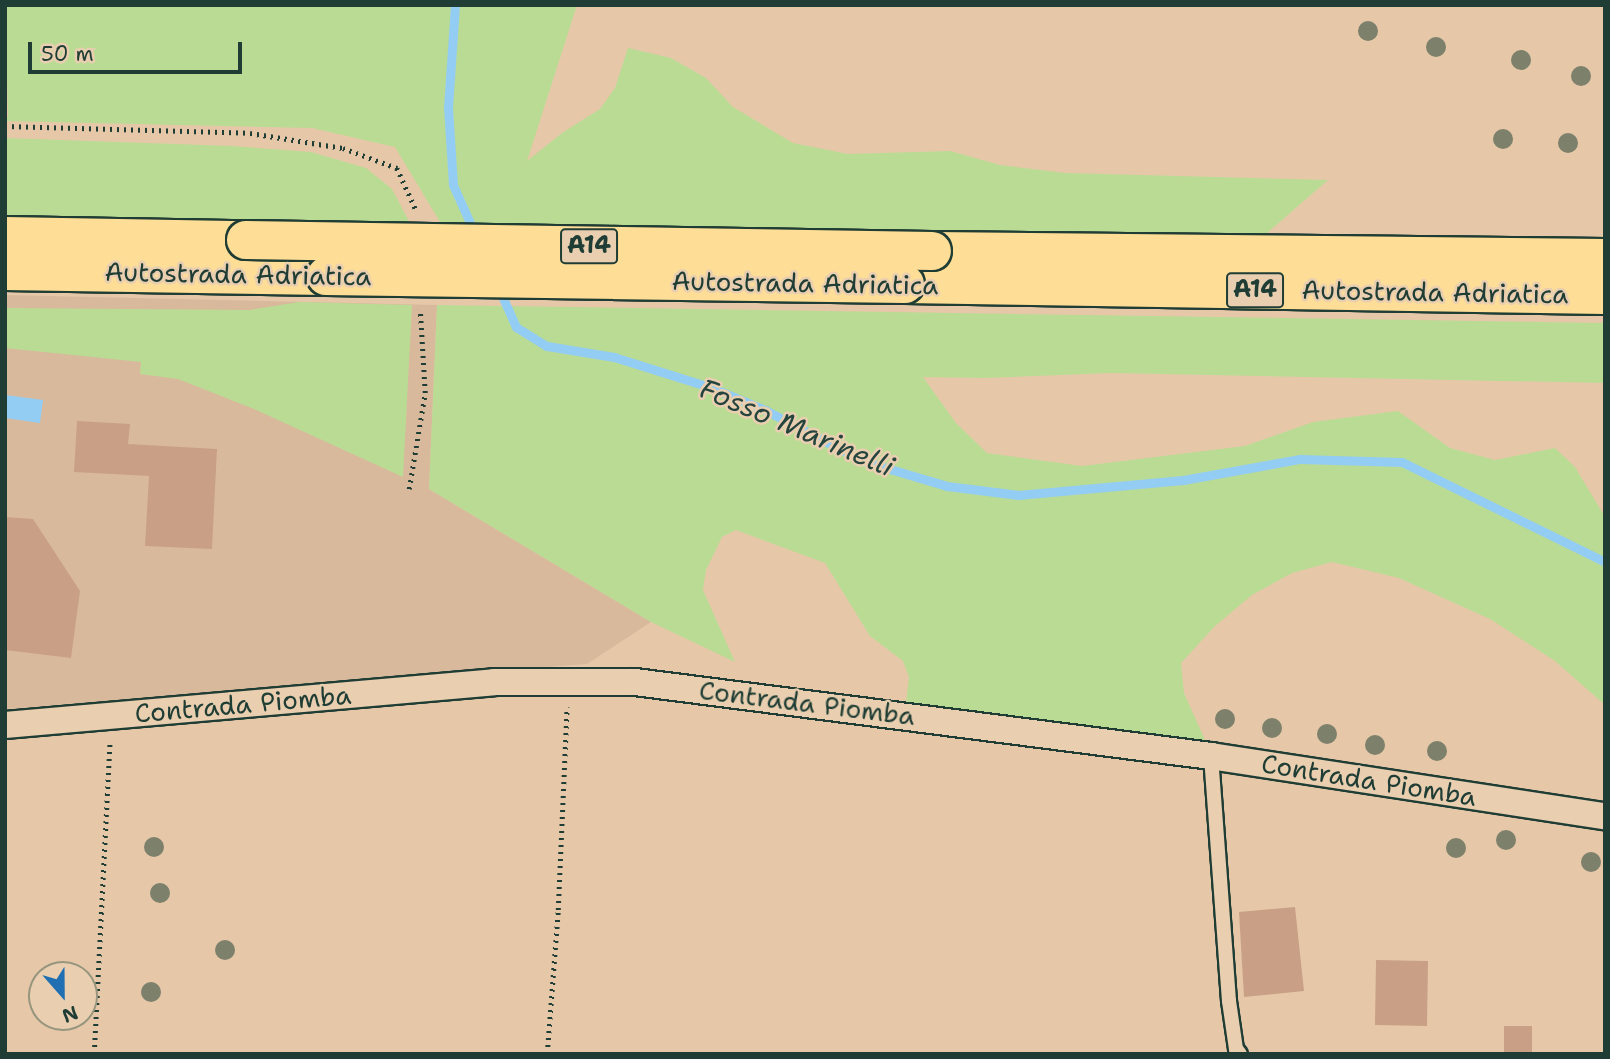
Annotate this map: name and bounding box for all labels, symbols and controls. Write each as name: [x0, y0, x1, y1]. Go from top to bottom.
scale bar: [32, 28, 245, 72]
text: 50 m: [41, 40, 94, 68]
road number: A14: [559, 226, 619, 267]
street label: Autostrada Adriatica: [104, 256, 372, 292]
street label: Autostrada Adriatica: [671, 265, 939, 301]
road number: A14: [1225, 270, 1285, 310]
street label: Autostrada Adriatica: [1301, 274, 1569, 310]
water label: Fosso Marinelli: [695, 371, 899, 483]
street label: Contrada Piomba: [697, 674, 917, 732]
street label: Contrada Piomba: [133, 679, 353, 729]
street label: Contrada Piomba: [1259, 748, 1479, 812]
north arrow: [28, 961, 98, 1031]
text: N: [58, 1000, 81, 1029]

